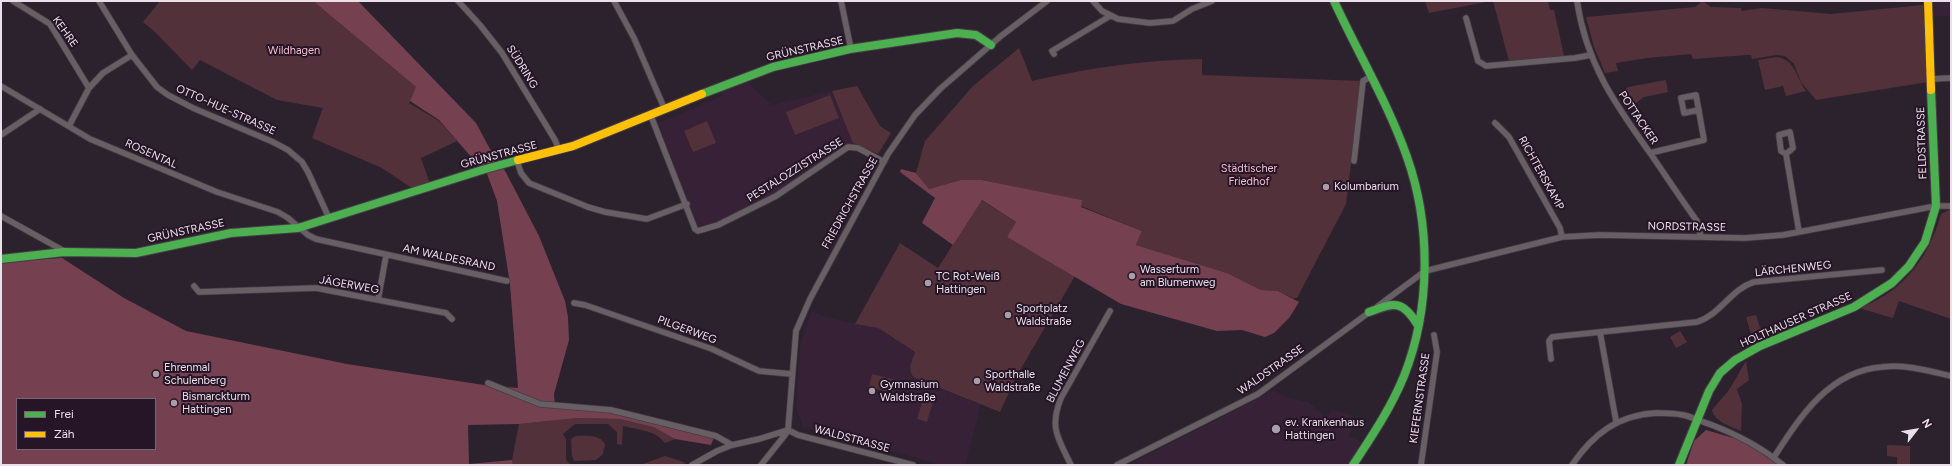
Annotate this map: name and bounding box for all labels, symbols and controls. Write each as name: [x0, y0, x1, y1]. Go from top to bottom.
street label: KEHRE: [49, 14, 81, 50]
street label: GRÜNSTRASSE: [765, 34, 845, 64]
street label: SÜDRING: [503, 43, 541, 91]
park label: Wildhagen: [268, 44, 320, 58]
street label: OTTO-HUE-STRASSE: [174, 82, 278, 138]
street label: POTTACKER: [1615, 89, 1661, 147]
street label: FELDSTRASSE: [1914, 106, 1930, 180]
street label: RICHTERSKAMP: [1515, 134, 1567, 212]
street label: PESTALOZZISTRASSE: [745, 135, 845, 205]
street label: ROSENTAL: [123, 137, 179, 171]
street label: GRÜNSTRASSE: [459, 138, 539, 172]
street label: FRIEDRICHSTRASSE: [819, 155, 881, 251]
park label: Städtischer Friedhof: [1221, 162, 1277, 188]
place label: Kolumbarium: [1334, 180, 1399, 194]
marker: Kolumbarium: [1321, 182, 1331, 192]
street label: GRÜNSTRASSE: [146, 216, 226, 246]
street label: NORDSTRASSE: [1648, 220, 1726, 234]
street label: AM WALDESRAND: [402, 242, 496, 274]
street label: LÄRCHENWEG: [1754, 258, 1832, 280]
place label: Wasserturm am Blumenweg: [1140, 263, 1215, 289]
place label: TC Rot-Weiß Hattingen: [936, 270, 1000, 296]
marker: Wasserturm am Blumenweg: [1127, 271, 1137, 281]
street label: JÄGERWEG: [318, 273, 380, 297]
marker: TC Rot-Weiß Hattingen: [923, 278, 933, 288]
street label: HOLTHAUSER STRASSE: [1738, 289, 1854, 351]
place label: Sportplatz Waldstraße: [1016, 302, 1071, 328]
marker: Sportplatz Waldstraße: [1003, 310, 1013, 320]
street label: PILGERWEG: [655, 313, 719, 347]
street label: BLUMENWEG: [1044, 337, 1088, 405]
street label: WALDSTRASSE: [1235, 342, 1307, 398]
street label: KIEFERNSTRASSE: [1407, 352, 1433, 444]
place label: Ehrenmal Schulenberg: [164, 361, 226, 387]
place label: Sporthalle Waldstraße: [985, 368, 1040, 394]
marker: Ehrenmal Schulenberg: [151, 369, 161, 379]
marker: Sporthalle Waldstraße: [972, 376, 982, 386]
place label: Gymnasium Waldstraße: [880, 378, 938, 404]
marker: Gymnasium Waldstraße: [867, 386, 877, 396]
place label: Bismarckturm Hattingen: [182, 390, 250, 416]
legend: [16, 398, 156, 450]
marker: Bismarckturm Hattingen: [169, 398, 179, 408]
text: Frei: [54, 407, 74, 421]
north arrow: [1896, 410, 1936, 450]
place label: ev. Krankenhaus Hattingen: [1285, 416, 1364, 442]
text: N: [1919, 417, 1934, 431]
street label: WALDSTRASSE: [813, 423, 891, 455]
marker: ev. Krankenhaus Hattingen: [1270, 423, 1282, 435]
text: Zäh: [54, 427, 75, 441]

